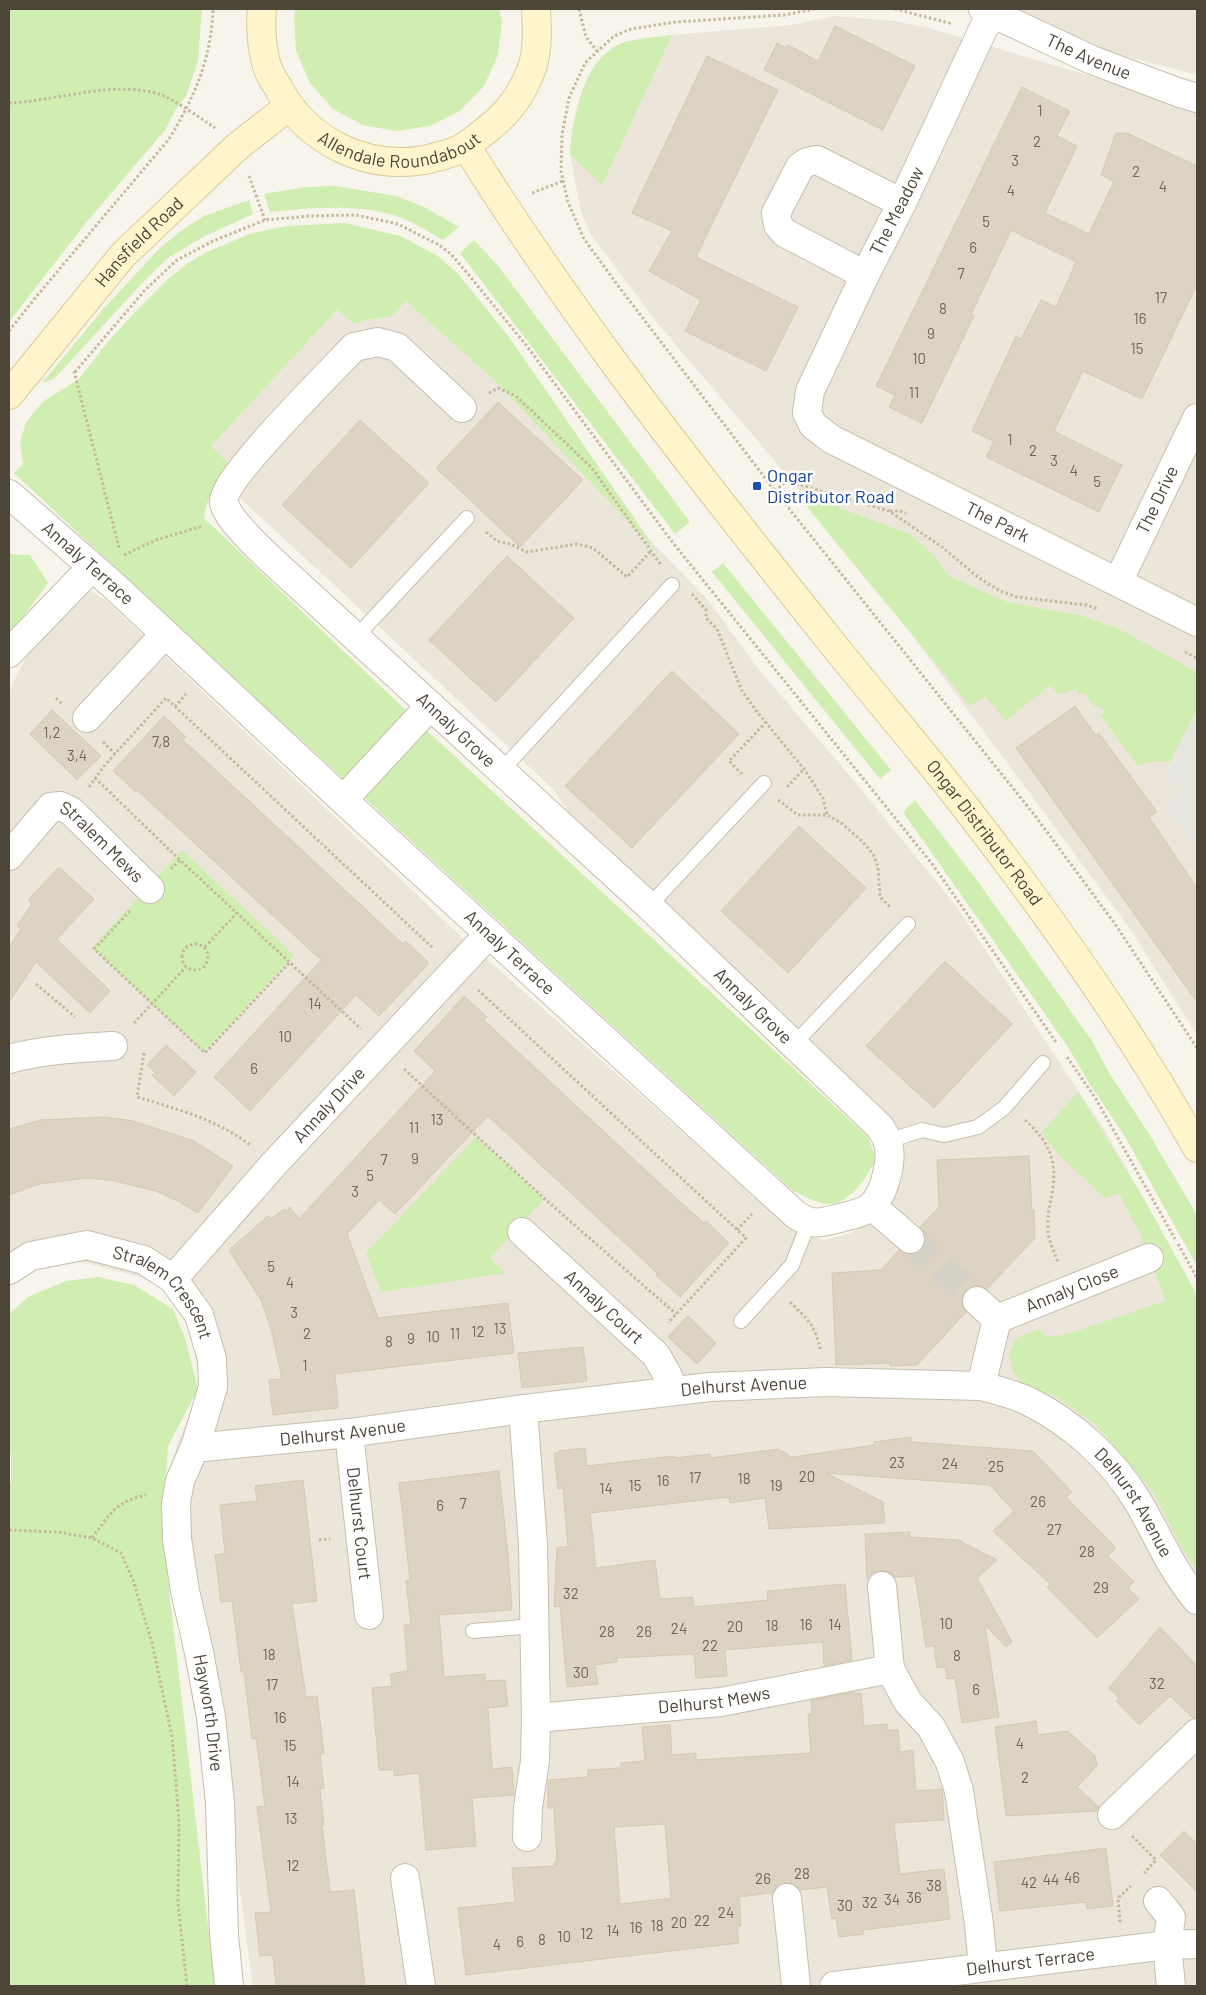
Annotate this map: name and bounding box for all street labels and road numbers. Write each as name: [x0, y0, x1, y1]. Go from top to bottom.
street label: The Avenue: [1043, 28, 1134, 84]
street label: Allendale Roundabout: [314, 120, 484, 142]
street label: The Meadow: [864, 162, 928, 259]
street label: Hansfield Road: [90, 192, 187, 291]
street label: The Drive: [1131, 462, 1182, 537]
street label: The Park: [962, 496, 1033, 546]
street label: Annaly Terrace: [38, 516, 139, 609]
street label: Annaly Grove: [412, 687, 501, 772]
street label: Ongar Distributor Road: [922, 755, 1048, 909]
street label: Stralem Mews: [57, 796, 149, 887]
street label: Annaly Terrace: [460, 905, 560, 999]
street label: Annaly Grove: [710, 963, 797, 1048]
street label: Annaly Drive: [288, 1062, 369, 1147]
street label: Stralem Crescent: [111, 1240, 218, 1342]
street label: Annaly Close: [1022, 1259, 1122, 1317]
street label: Annaly Court: [560, 1265, 648, 1348]
street label: Delhurst Avenue: [679, 1371, 808, 1400]
street label: Delhurst Avenue: [279, 1413, 407, 1450]
street label: Delhurst Avenue: [1090, 1442, 1178, 1561]
street label: Delhurst Court: [343, 1466, 377, 1581]
street label: Hayworth Drive: [190, 1652, 229, 1772]
street label: Delhurst Mews: [657, 1681, 772, 1717]
street label: Delhurst Terrace: [965, 1942, 1096, 1980]

